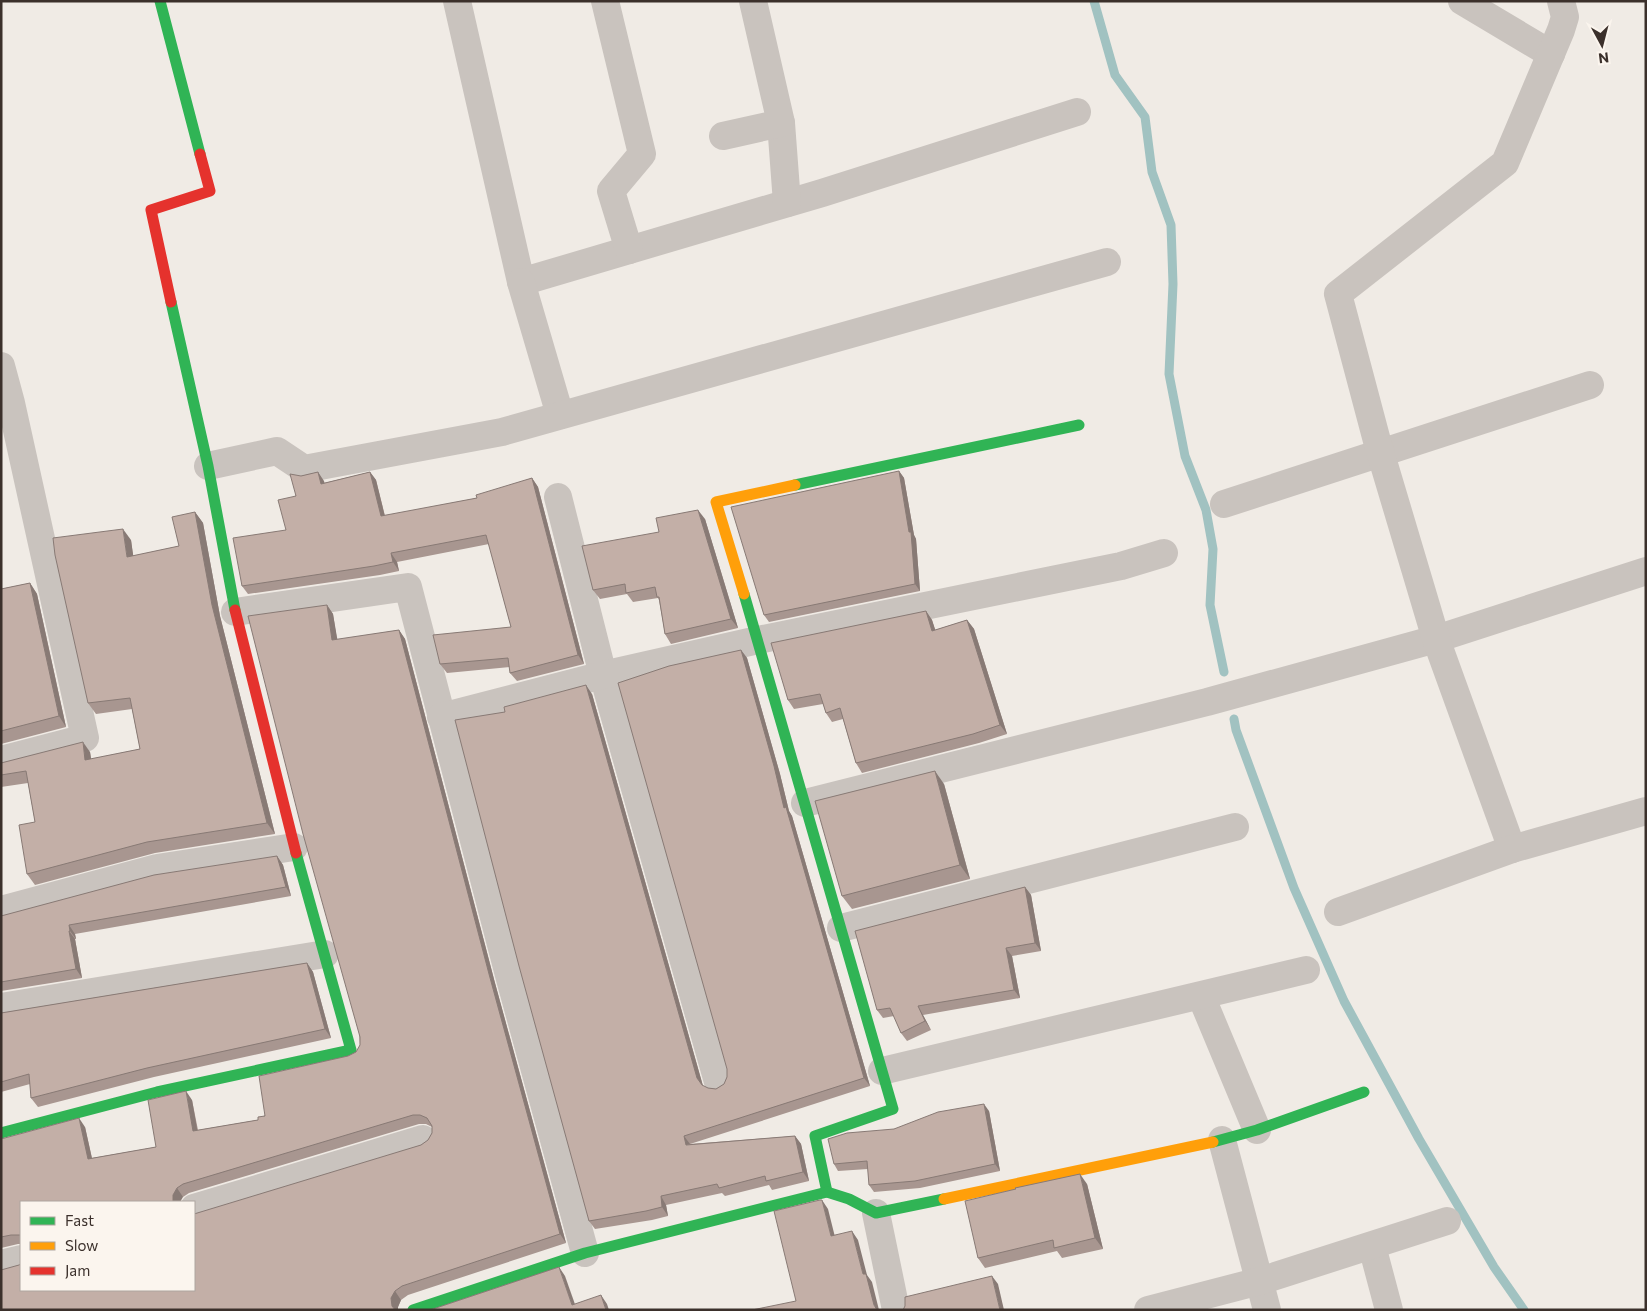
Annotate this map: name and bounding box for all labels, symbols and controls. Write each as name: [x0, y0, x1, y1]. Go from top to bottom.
north arrow: [1577, 20, 1627, 70]
text: N: [1597, 49, 1610, 67]
legend: [20, 1201, 195, 1291]
text: Fast: [65, 1211, 94, 1229]
text: Slow: [65, 1236, 98, 1254]
text: Jam: [65, 1261, 90, 1279]

